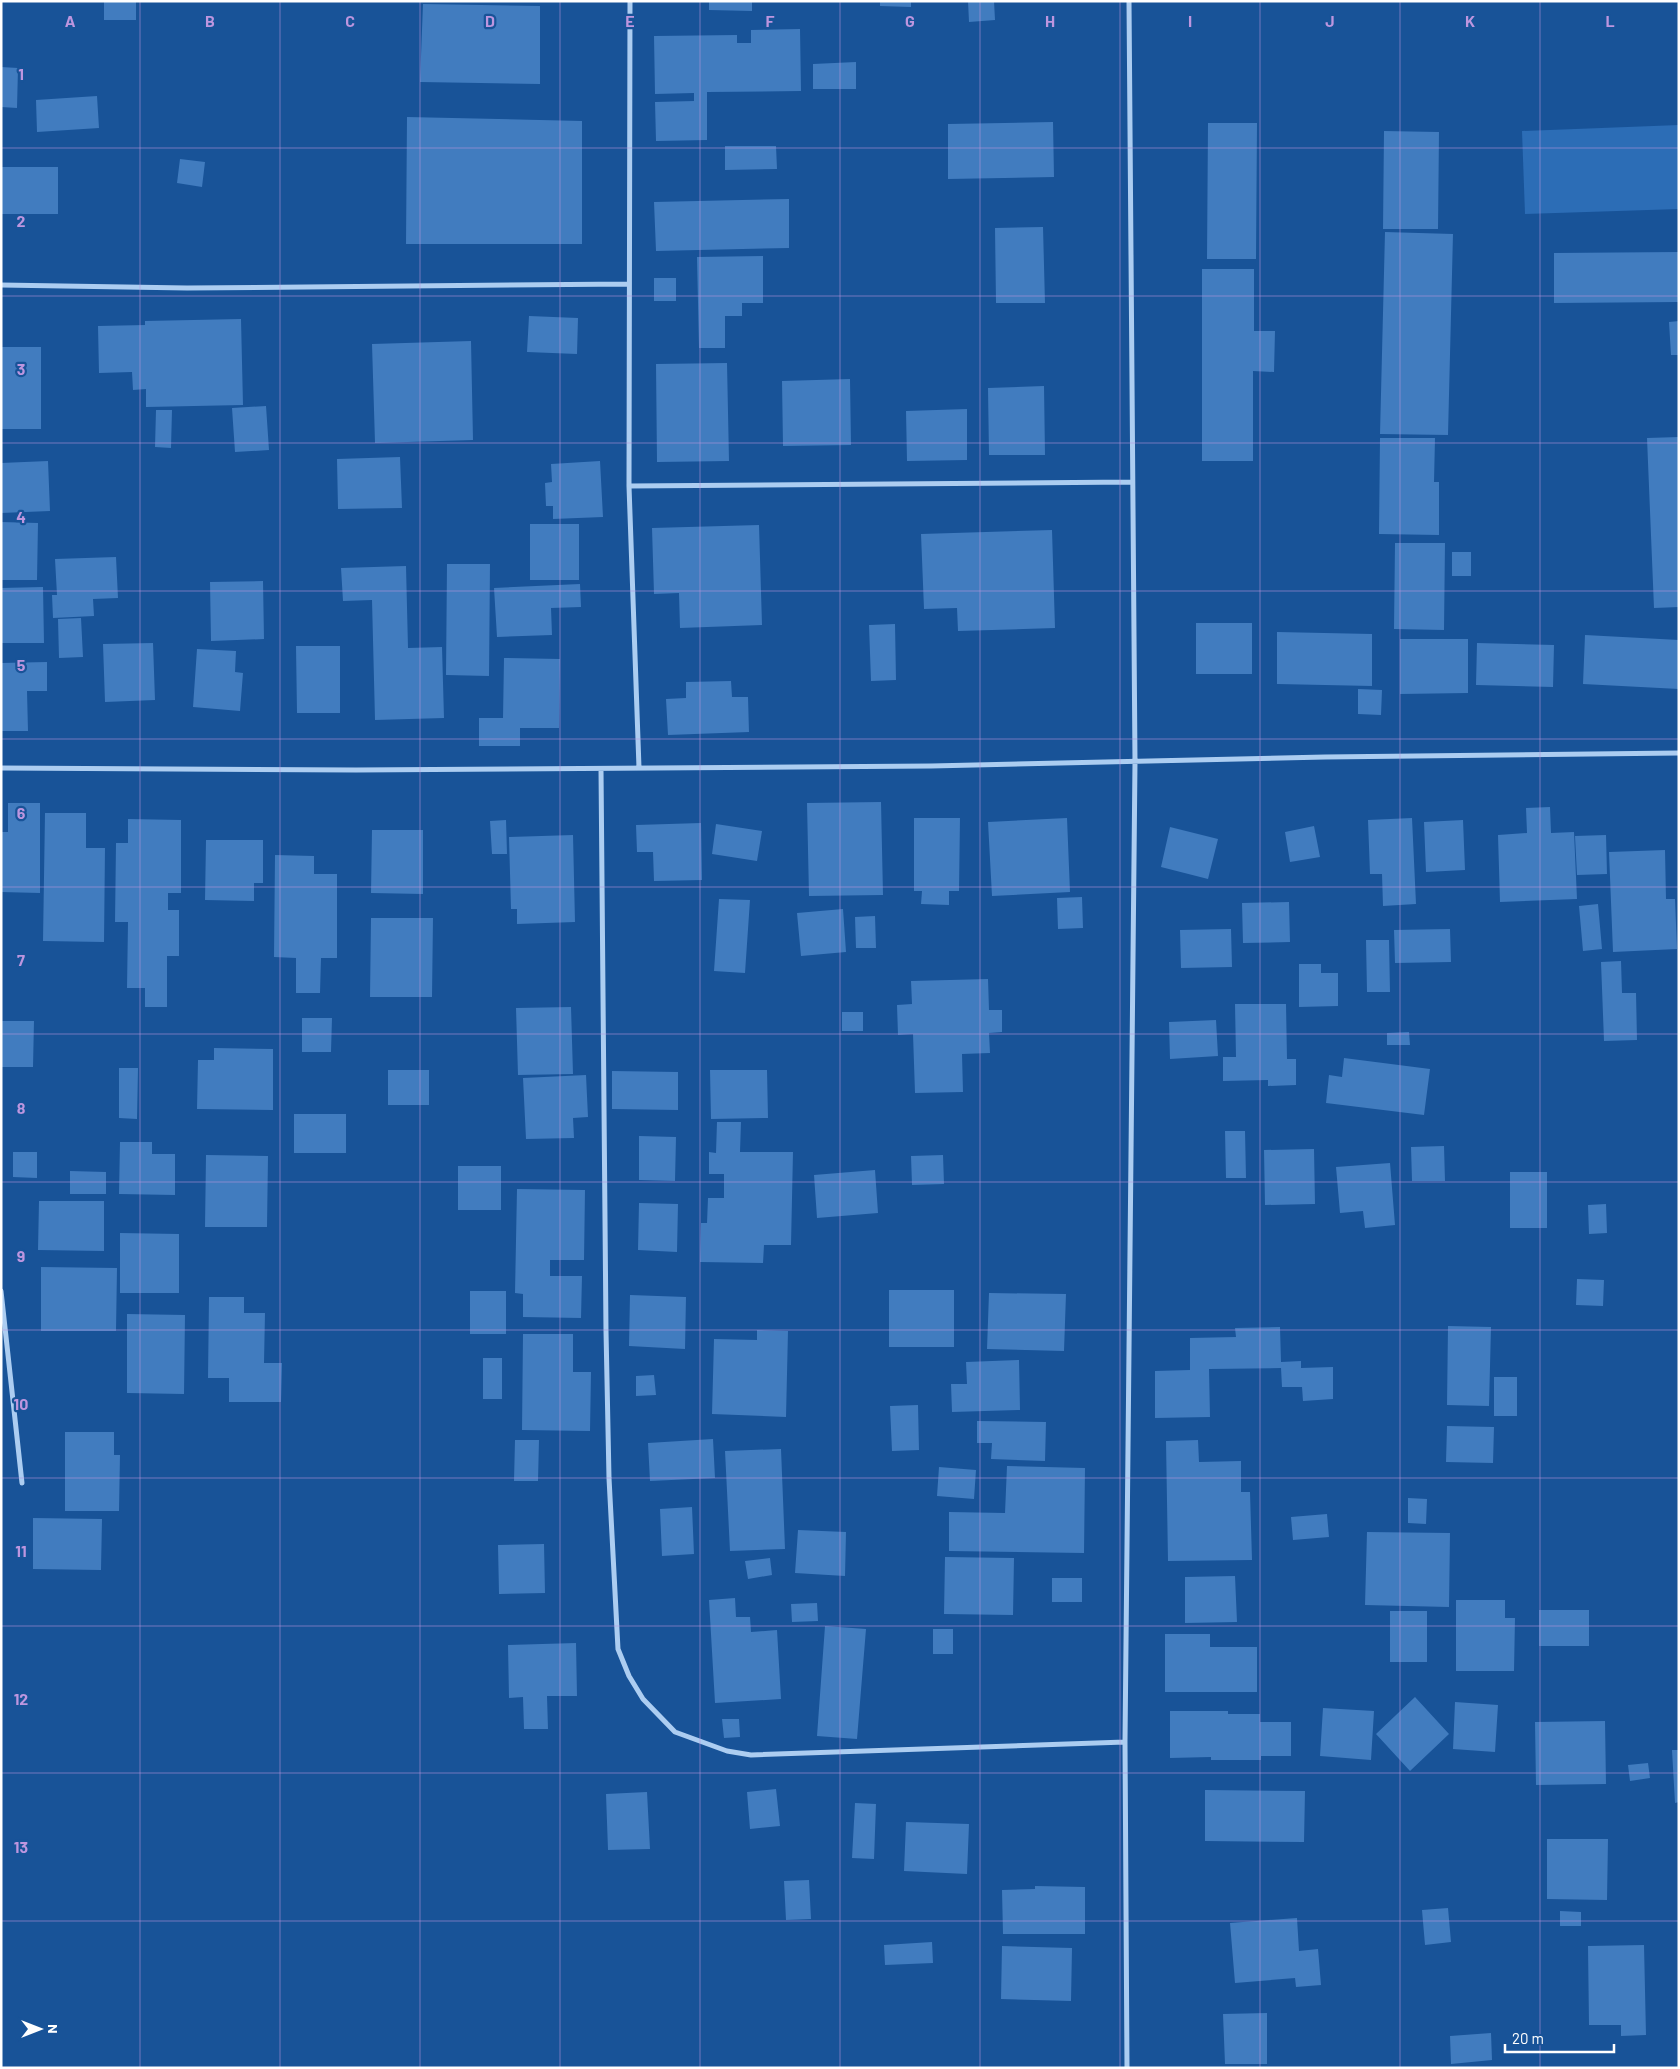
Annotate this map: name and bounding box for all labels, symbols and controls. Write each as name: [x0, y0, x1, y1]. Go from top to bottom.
text: A: [65, 11, 76, 30]
text: B: [205, 11, 215, 30]
text: C: [345, 11, 355, 30]
text: D: [485, 11, 495, 30]
text: E: [625, 11, 635, 30]
text: F: [766, 11, 775, 30]
text: G: [905, 11, 915, 30]
text: H: [1045, 11, 1055, 30]
text: I: [1188, 11, 1192, 30]
text: J: [1325, 11, 1335, 30]
text: K: [1465, 11, 1475, 30]
text: L: [1605, 11, 1615, 30]
text: 1: [18, 64, 24, 83]
text: 2: [17, 211, 26, 230]
text: 3: [17, 359, 25, 378]
text: 4: [16, 507, 26, 526]
text: 5: [17, 655, 26, 674]
text: 6: [17, 803, 26, 822]
text: 7: [17, 950, 25, 969]
text: 8: [17, 1098, 26, 1117]
text: 9: [17, 1246, 25, 1265]
text: 10: [14, 1394, 28, 1413]
text: 11: [15, 1541, 27, 1560]
text: 12: [14, 1689, 28, 1708]
text: 13: [14, 1837, 28, 1856]
north arrow: [15, 2004, 65, 2054]
scale bar: [1505, 2022, 1614, 2054]
text: N: [45, 2024, 62, 2034]
text: 20 m: [1512, 2029, 1544, 2047]

